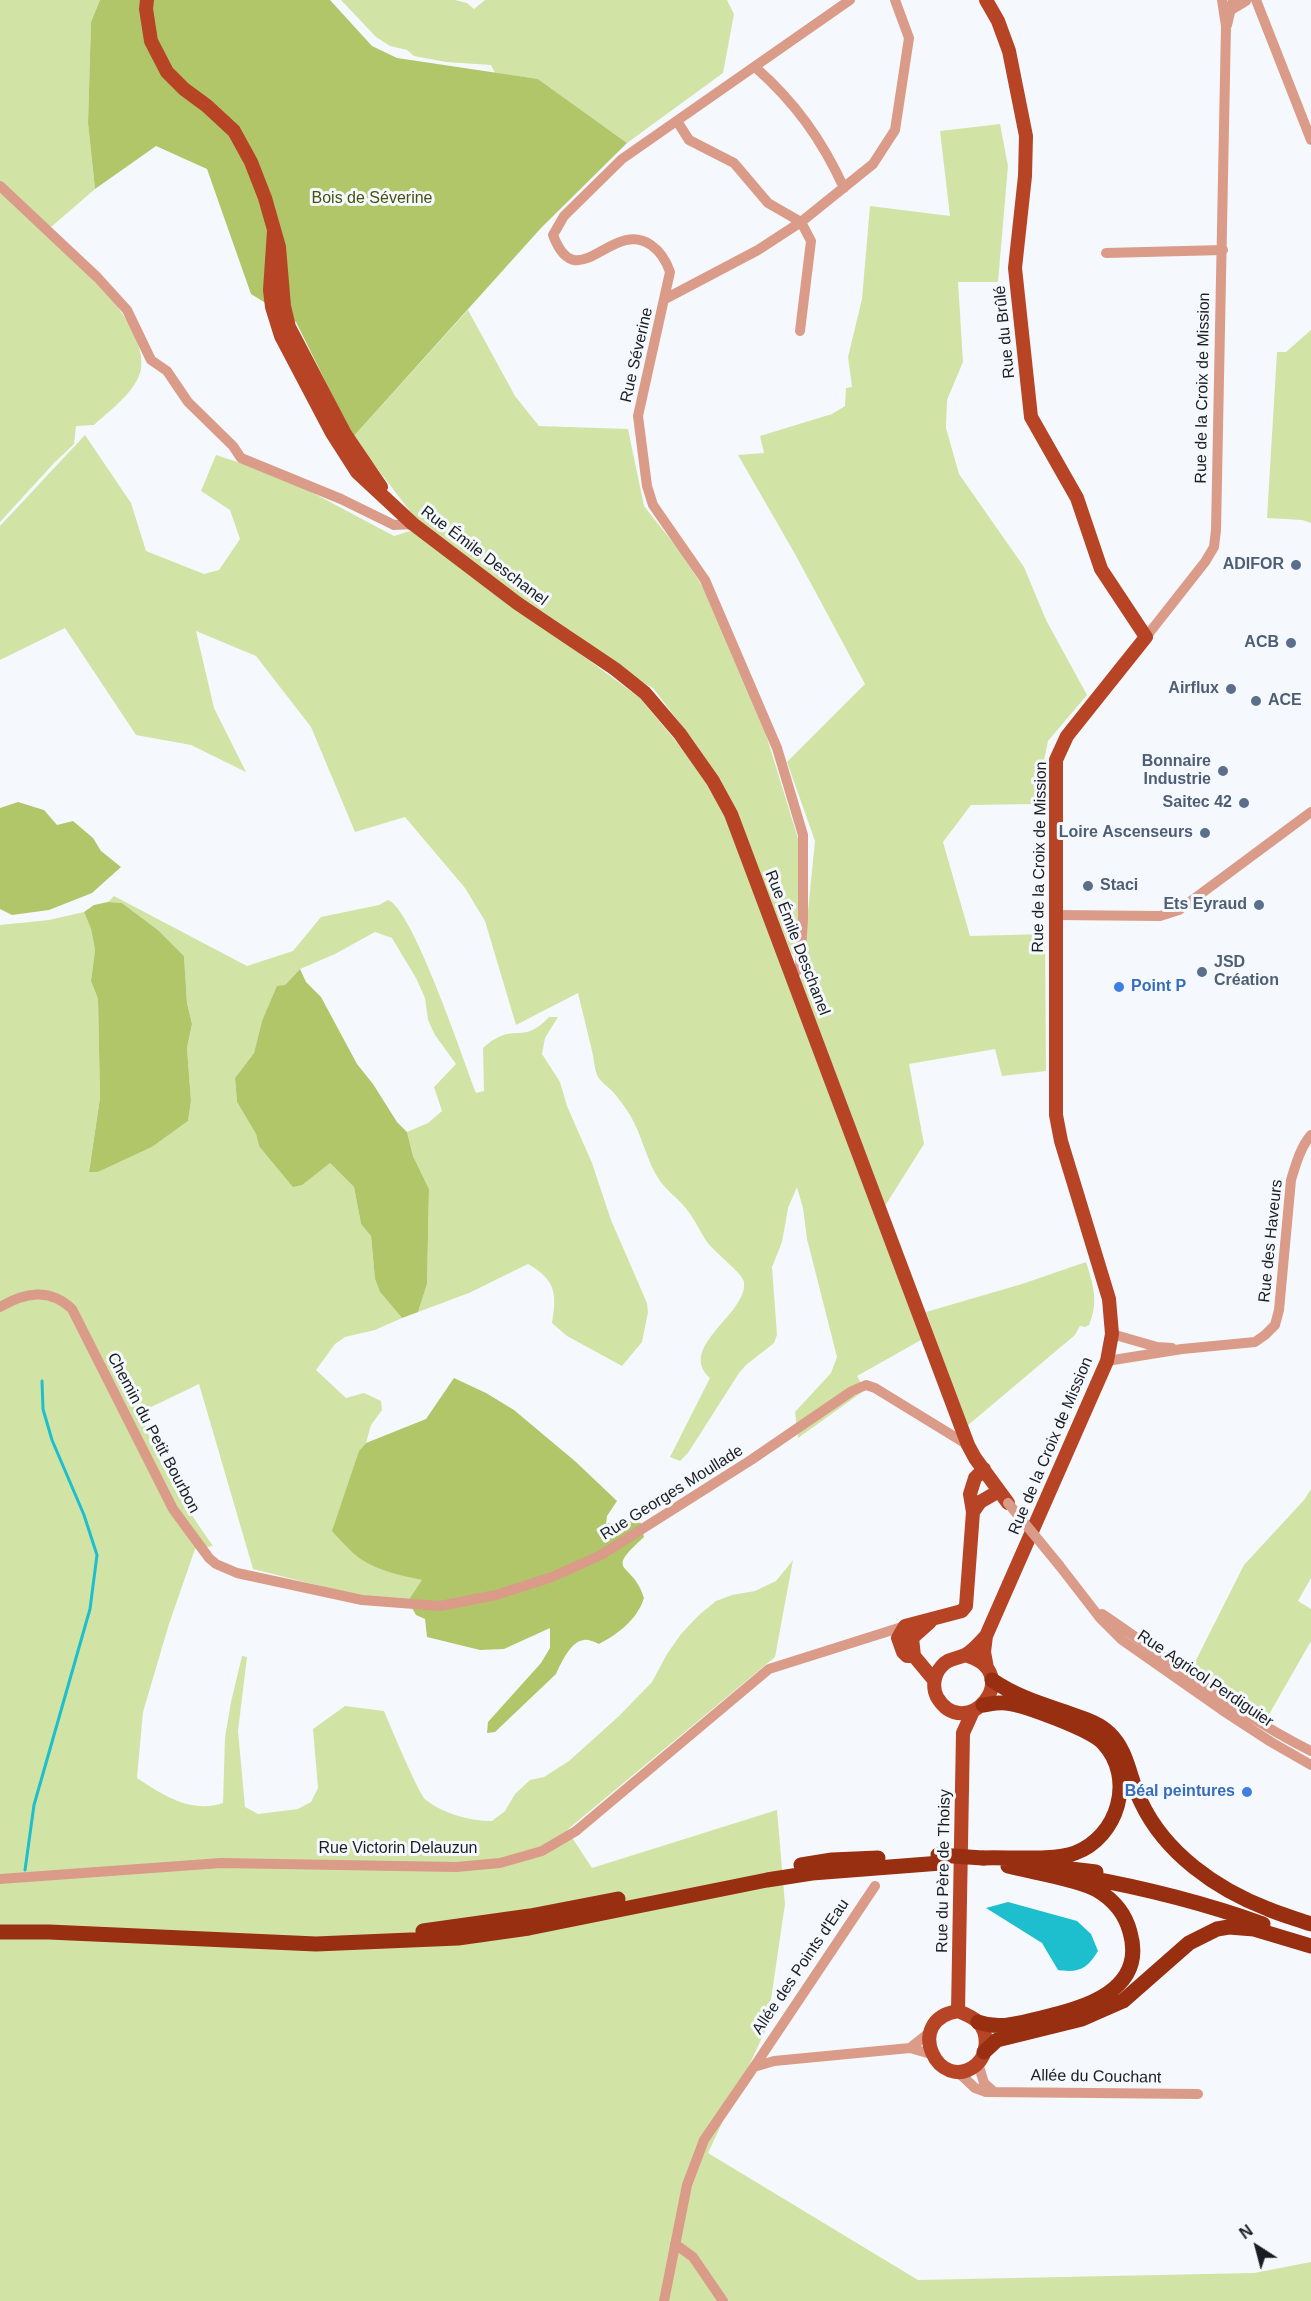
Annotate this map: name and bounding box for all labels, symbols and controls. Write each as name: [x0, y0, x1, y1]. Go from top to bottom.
park label: Bois de Séverine: [312, 189, 432, 209]
street label: Rue du Brûlé: [991, 285, 1019, 379]
street label: Rue de la Croix de Mission: [1192, 292, 1214, 484]
street label: Rue Séverine: [617, 306, 657, 404]
street label: Rue Émile Deschanel: [417, 502, 551, 610]
place label: ADIFOR: [1223, 555, 1284, 575]
marker: ADIFOR: [1289, 558, 1303, 572]
place label: ACB: [1244, 633, 1279, 653]
marker: ACB: [1284, 636, 1298, 650]
place label: Airflux: [1168, 679, 1219, 699]
marker: Airflux: [1224, 682, 1238, 696]
place label: ACE: [1268, 691, 1302, 711]
marker: ACE: [1249, 694, 1263, 708]
place label: Bonnaire Industrie: [1142, 752, 1211, 790]
street label: Rue de la Croix de Mission: [1029, 761, 1051, 953]
marker: Bonnaire Industrie: [1216, 764, 1230, 778]
place label: Saitec 42: [1163, 793, 1232, 813]
marker: Saitec 42: [1237, 796, 1251, 810]
place label: Loire Ascenseurs: [1059, 823, 1193, 843]
marker: Loire Ascenseurs: [1198, 826, 1212, 840]
street label: Rue Émile Deschanel: [760, 868, 834, 1018]
place label: Staci: [1100, 876, 1138, 896]
marker: Staci: [1081, 879, 1095, 893]
place label: Ets Eyraud: [1163, 895, 1247, 915]
marker: Ets Eyraud: [1252, 898, 1266, 912]
place label: JSD Création: [1214, 953, 1279, 991]
marker: JSD Création: [1195, 965, 1209, 979]
place label: Point P: [1131, 977, 1186, 997]
marker: Point P: [1112, 980, 1126, 994]
street label: Rue des Haveurs: [1255, 1179, 1287, 1303]
street label: Chemin du Petit Bourbon: [103, 1350, 203, 1516]
street label: Rue de la Croix de Mission: [1005, 1354, 1097, 1538]
street label: Rue Georges Moullade: [597, 1441, 747, 1545]
street label: Rue Agricol Perdiguier: [1133, 1626, 1277, 1732]
place label: Béal peintures: [1125, 1782, 1235, 1802]
marker: Béal peintures: [1240, 1785, 1254, 1799]
street label: Rue du Père de Thoisy: [933, 1789, 955, 1953]
street label: Rue Victorin Delauzun: [319, 1839, 477, 1859]
street label: Allée des Points d'Eau: [748, 1895, 854, 2039]
street label: Allée du Couchant: [1030, 2066, 1162, 2088]
north arrow: [1227, 2217, 1287, 2277]
text: N: [1236, 2222, 1256, 2242]

